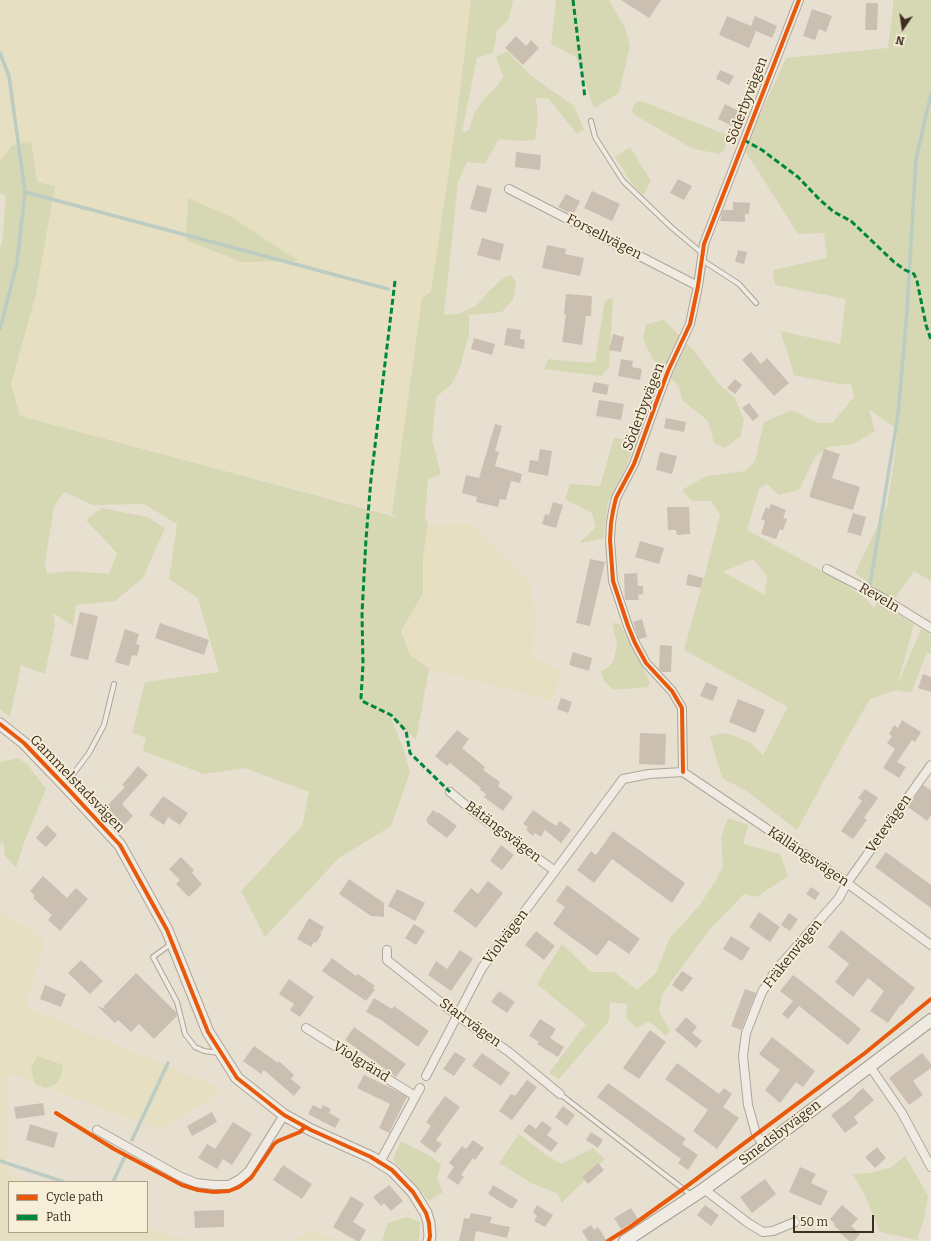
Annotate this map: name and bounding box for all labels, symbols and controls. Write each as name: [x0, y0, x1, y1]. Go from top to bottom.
north arrow: [883, 8, 923, 48]
text: N: [895, 33, 906, 47]
street label: Söderbyvägen: [723, 55, 771, 147]
street label: Forsellvägen: [563, 211, 645, 263]
street label: Söderbyvägen: [620, 361, 668, 453]
street label: Reveln: [856, 580, 902, 616]
street label: Gammelstadsvägen: [26, 732, 128, 836]
street label: Vetevägen: [863, 792, 915, 856]
street label: Båtängsvägen: [462, 798, 544, 866]
street label: Källängsvägen: [764, 824, 852, 890]
street label: Violvägen: [480, 906, 532, 968]
street label: Fräkenvägen: [760, 916, 826, 992]
street label: Starrvägen: [436, 995, 504, 1051]
street label: Violgränd: [330, 1038, 392, 1086]
street label: Smedsbyvägen: [736, 1097, 824, 1169]
legend: [8, 1181, 148, 1233]
text: Cycle path: [46, 1190, 103, 1204]
scale bar: [795, 1207, 876, 1233]
text: Path: [46, 1210, 71, 1224]
text: 50 m: [800, 1215, 828, 1229]

